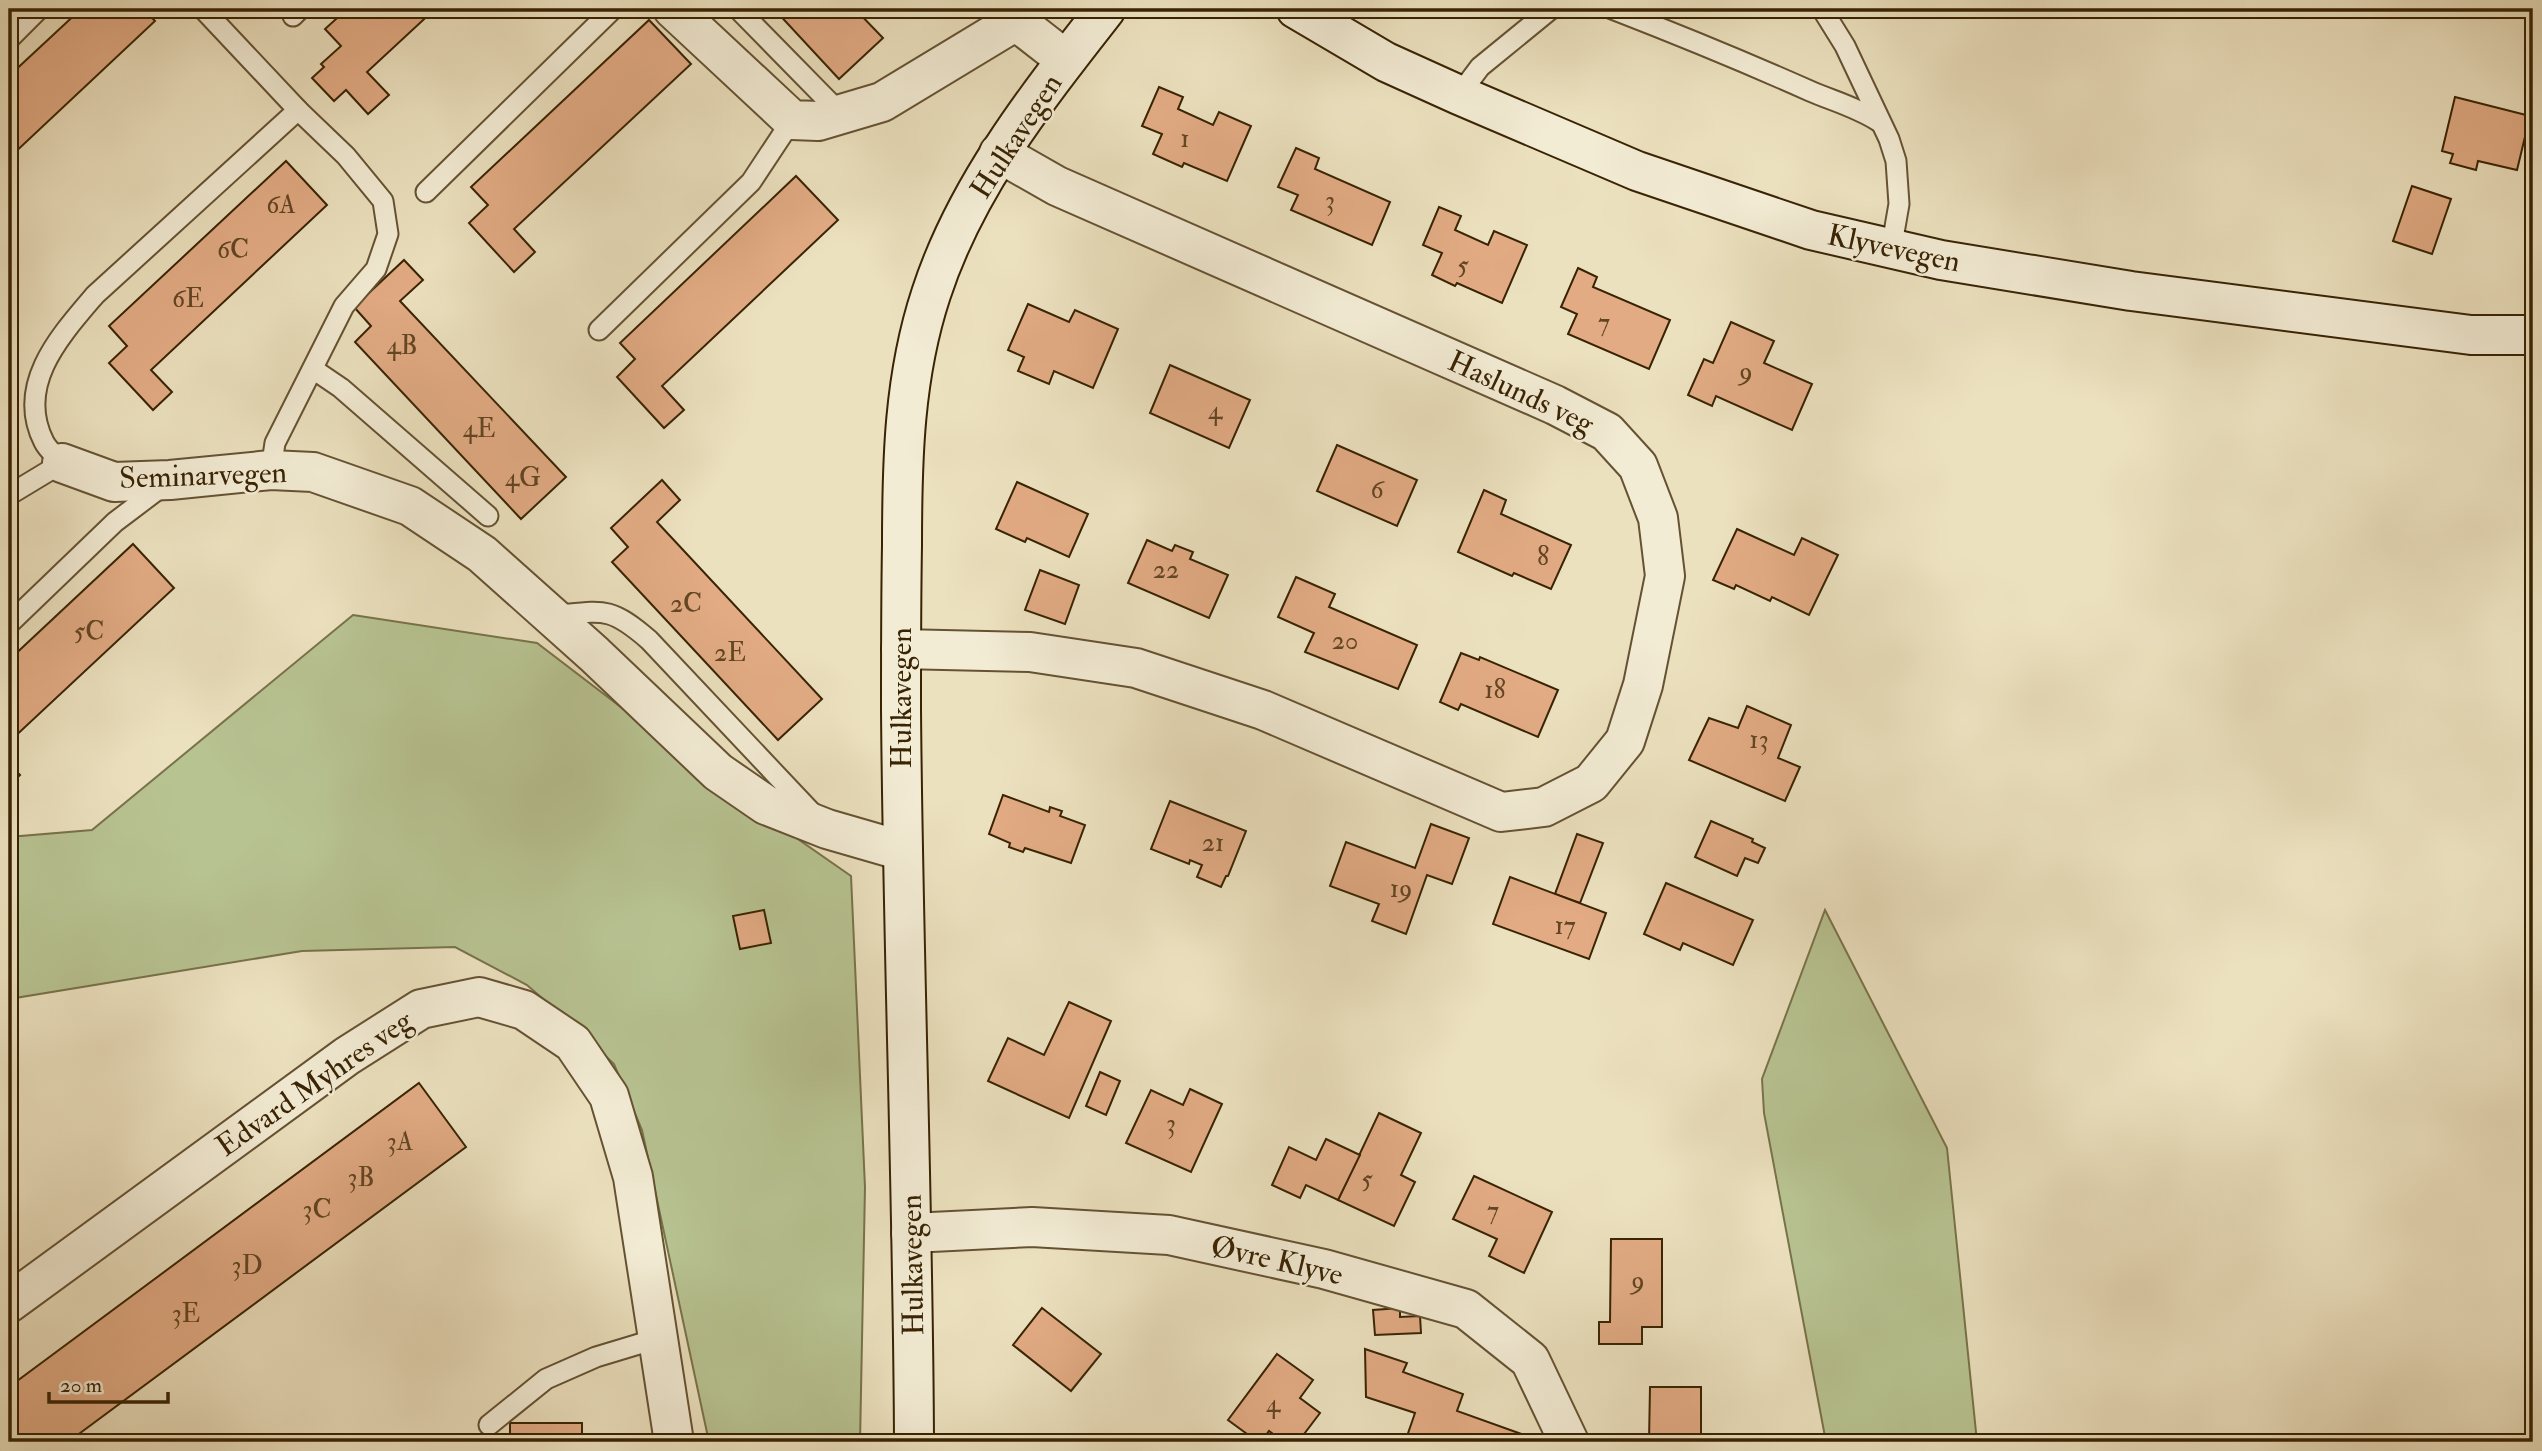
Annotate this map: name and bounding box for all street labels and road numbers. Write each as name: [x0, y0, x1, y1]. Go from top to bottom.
street label: Hulkavegen: [962, 67, 1070, 206]
street label: Klyvevegen: [1824, 216, 1964, 281]
street label: Haslunds veg: [1442, 343, 1601, 443]
street label: Seminarvegen: [119, 454, 287, 497]
street label: Hulkavegen: [883, 627, 920, 769]
street label: Edvard Myhres veg: [209, 1001, 421, 1165]
street label: Hulkavegen: [893, 1194, 932, 1336]
street label: Øvre Klyve: [1207, 1227, 1346, 1294]

